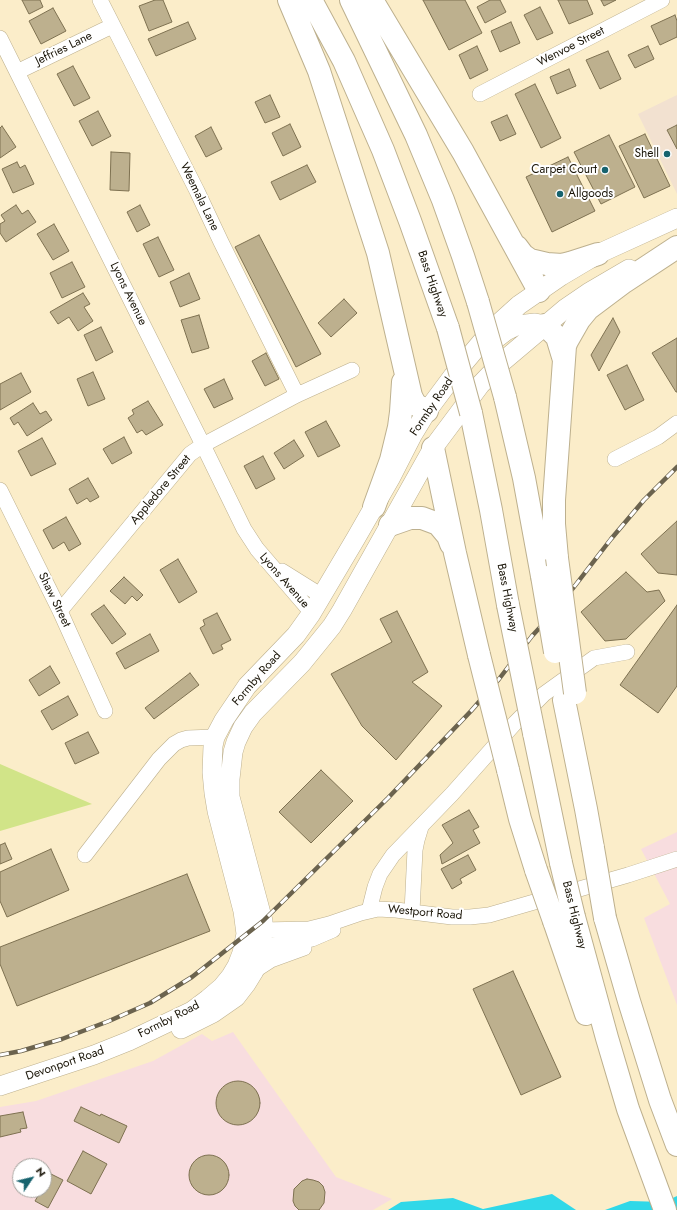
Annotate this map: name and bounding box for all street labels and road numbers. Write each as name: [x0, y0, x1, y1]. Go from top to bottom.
street label: Wenvoe Street: [535, 24, 607, 70]
street label: Jeffries Lane: [33, 29, 95, 69]
street label: Weemala Lane: [176, 161, 222, 233]
street label: Bass Highway: [414, 249, 450, 319]
street label: Lyons Avenue: [106, 260, 150, 328]
street label: Formby Road: [407, 375, 457, 439]
street label: Appledore Street: [128, 452, 194, 528]
street label: Lyons Avenue: [256, 550, 312, 612]
street label: Bass Highway: [493, 562, 521, 634]
street label: Shaw Street: [35, 570, 73, 630]
street label: Formby Road: [230, 649, 284, 709]
street label: Bass Highway: [559, 879, 589, 951]
street label: Westport Road: [387, 903, 463, 923]
street label: Formby Road: [136, 998, 202, 1042]
street label: Devonport Road: [24, 1044, 106, 1084]

